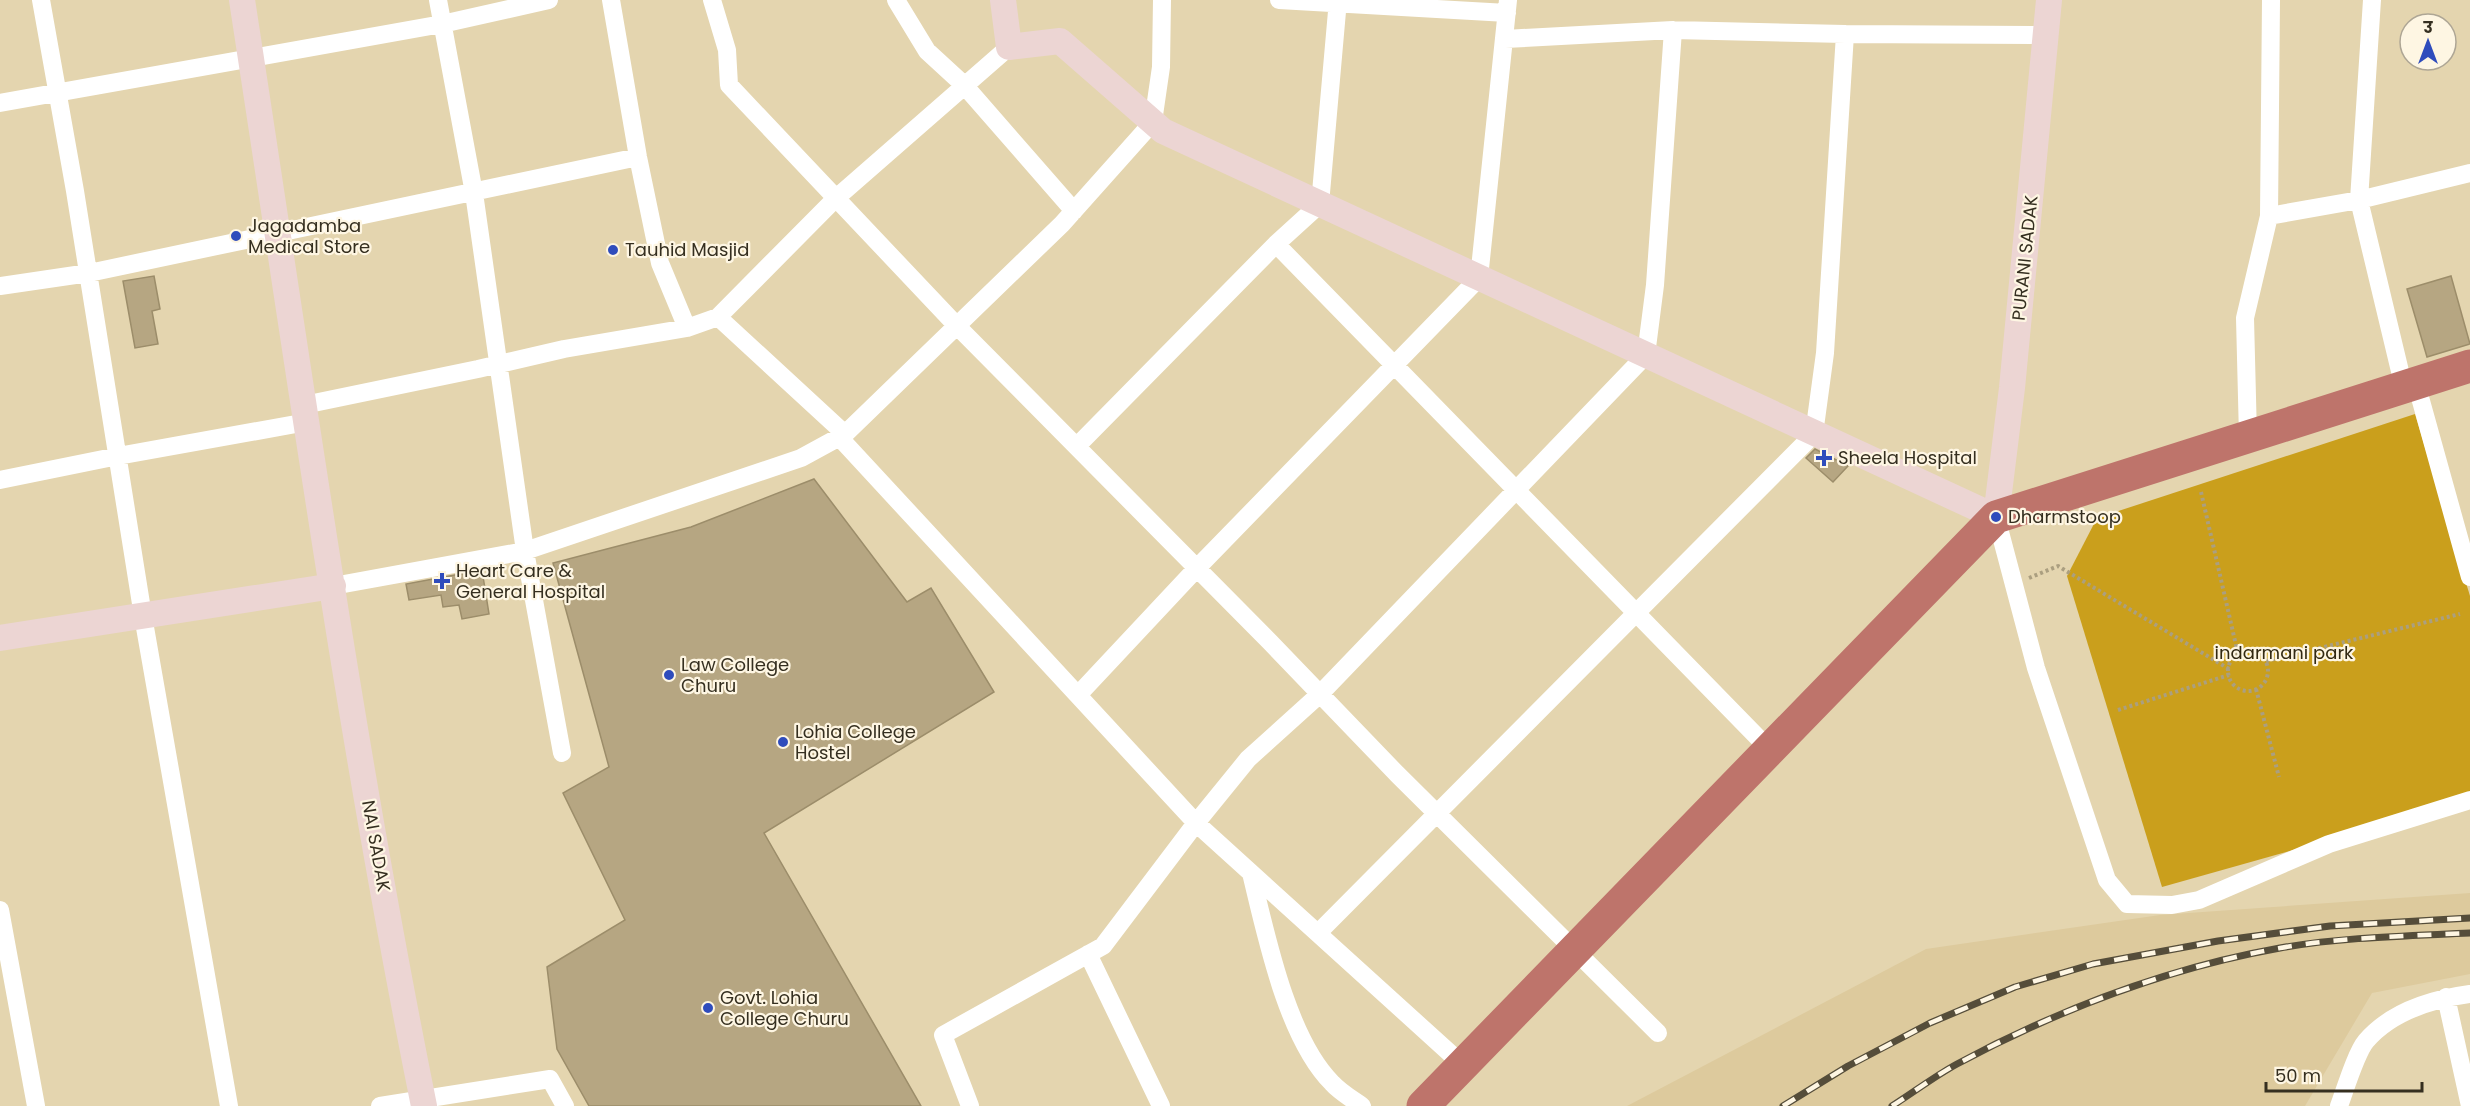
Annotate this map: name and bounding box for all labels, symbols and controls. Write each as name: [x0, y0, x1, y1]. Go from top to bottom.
north arrow: [2398, 12, 2458, 72]
text: उ: [2422, 16, 2433, 39]
street label: PURANI SADAK: [2005, 194, 2044, 322]
place label: Jagadamba Medical Store: [248, 213, 370, 259]
marker: Jagadamba Medical Store: [229, 229, 243, 243]
place label: Tauhid Masjid: [625, 237, 749, 262]
marker: Tauhid Masjid: [606, 243, 620, 257]
place label: Sheela Hospital: [1838, 445, 1977, 470]
marker: Sheela Hospital: [1815, 449, 1833, 467]
place label: Dharmstoop: [2008, 504, 2121, 529]
marker: Dharmstoop: [1989, 510, 2003, 524]
place label: Heart Care & General Hospital: [456, 558, 605, 604]
marker: Heart Care & General Hospital: [433, 572, 451, 590]
park label: indarmani park: [2215, 640, 2354, 665]
place label: Law College Churu: [681, 652, 789, 698]
marker: Law College Churu: [662, 668, 676, 682]
place label: Lohia College Hostel: [795, 719, 916, 765]
marker: Lohia College Hostel: [776, 735, 790, 749]
street label: NAI SADAK: [356, 798, 397, 894]
place label: Govt. Lohia College Churu: [720, 985, 849, 1031]
marker: Govt. Lohia College Churu: [701, 1001, 715, 1015]
scale bar: [2266, 1055, 2422, 1093]
text: 50 m: [2275, 1063, 2321, 1088]

